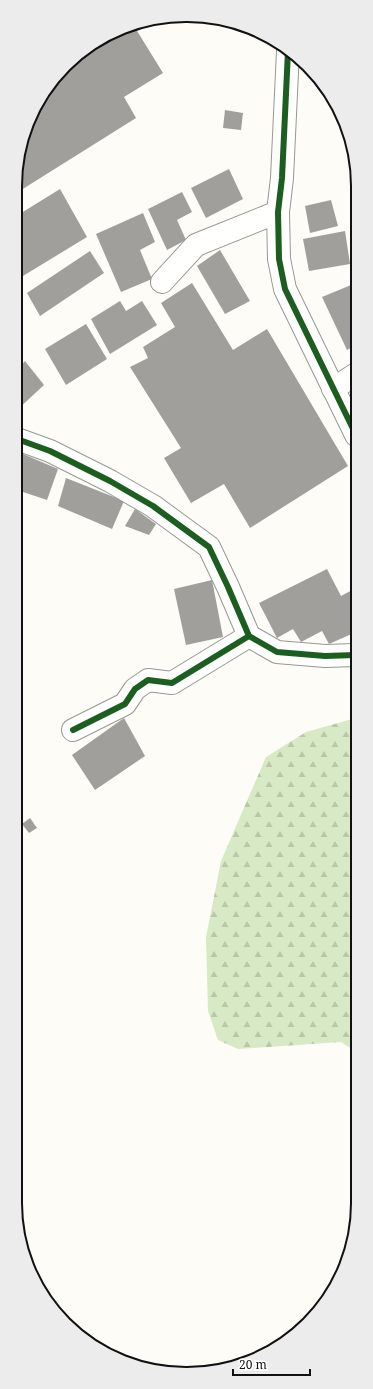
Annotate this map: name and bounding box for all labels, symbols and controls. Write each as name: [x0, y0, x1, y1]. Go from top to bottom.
scale bar: [233, 1351, 310, 1377]
text: 20 m: [239, 1356, 267, 1373]

